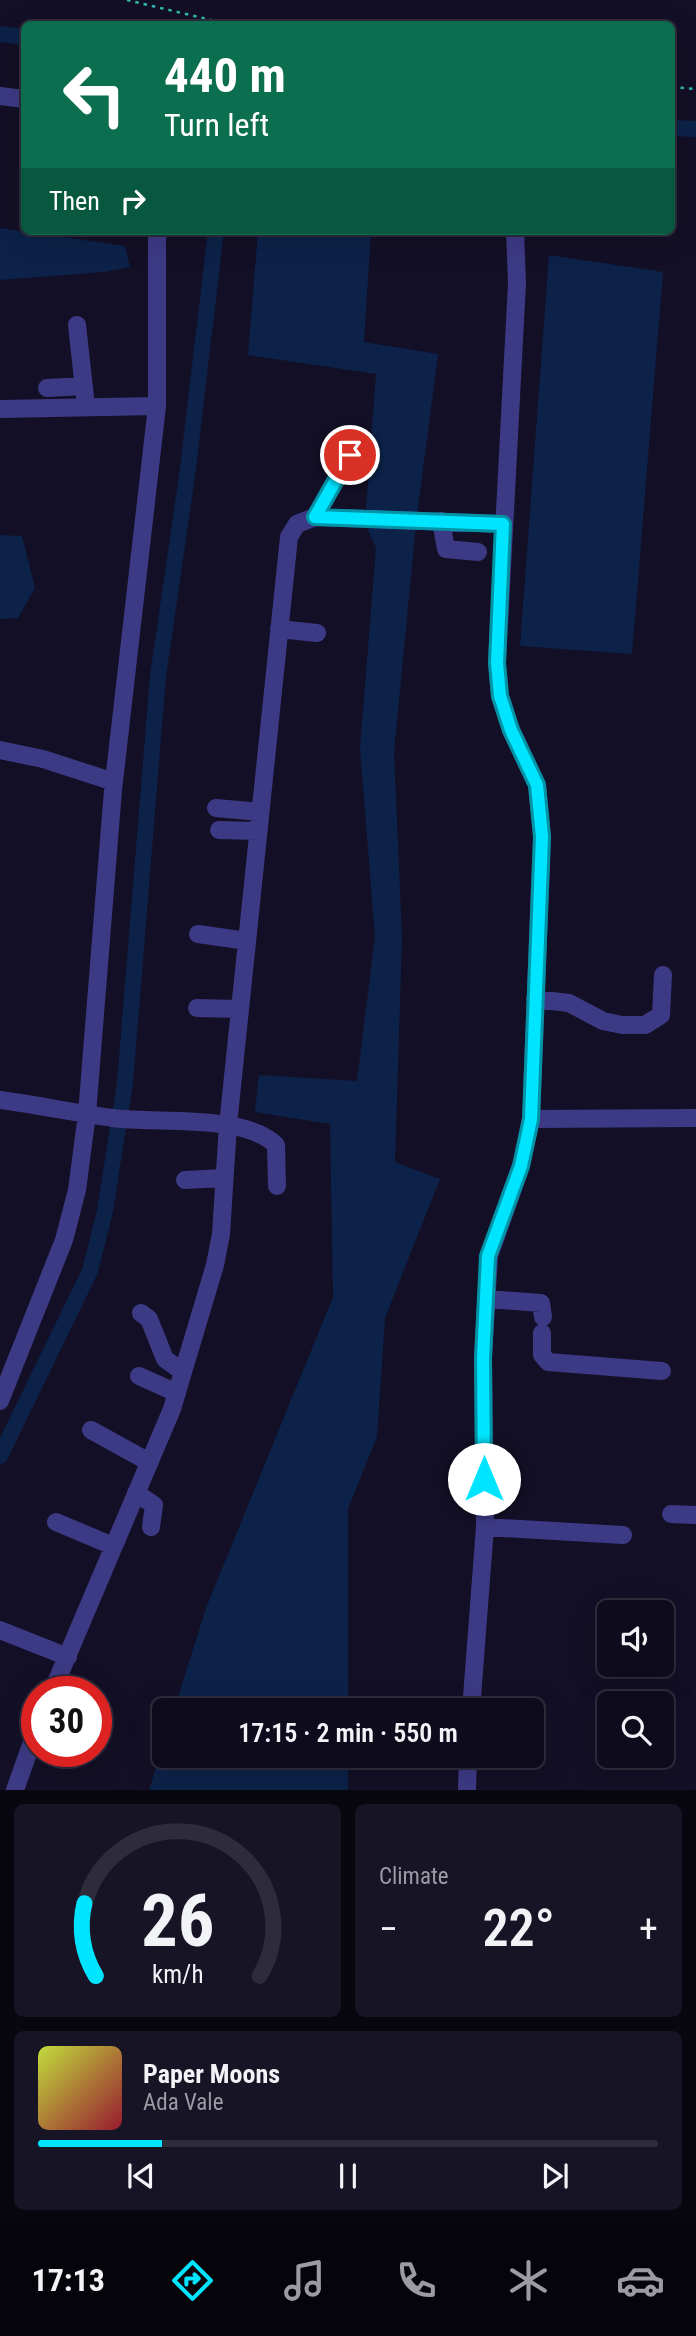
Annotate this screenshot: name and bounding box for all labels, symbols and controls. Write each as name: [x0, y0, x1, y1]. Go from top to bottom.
text: 440 m: [164, 47, 286, 104]
icon: left: [49, 49, 140, 140]
text: Turn left: [164, 106, 269, 144]
icon: right: [114, 182, 152, 220]
text: Then: [49, 186, 100, 216]
pin: [320, 425, 380, 485]
icon: arrive: [331, 436, 369, 474]
position arrow: [447, 1442, 521, 1516]
map controls: [597, 1600, 674, 1768]
button: sound: [597, 1600, 674, 1677]
speed limit sign: 30: [21, 1676, 112, 1767]
button: search: [597, 1691, 674, 1768]
text: 17:15 · 2 min · 550 m: [238, 1718, 458, 1748]
text: Climate: [379, 1863, 449, 1890]
text: 26: [141, 1879, 214, 1965]
text: 22°: [482, 1898, 555, 1959]
text: −: [379, 1907, 398, 1951]
text: +: [639, 1907, 658, 1951]
text: km/h: [152, 1960, 203, 1989]
text: Paper Moons: [143, 2059, 280, 2089]
text: Ada Vale: [143, 2089, 223, 2116]
icon: previous: [122, 2157, 160, 2195]
icon: pause: [329, 2157, 367, 2195]
icon: next: [536, 2157, 574, 2195]
icon: directions: [168, 2256, 217, 2305]
icon: music: [280, 2256, 329, 2305]
icon: phone: [392, 2256, 441, 2305]
icon: climate: [504, 2256, 553, 2305]
icon: car: [616, 2256, 665, 2305]
text: 17:13: [31, 2261, 105, 2299]

